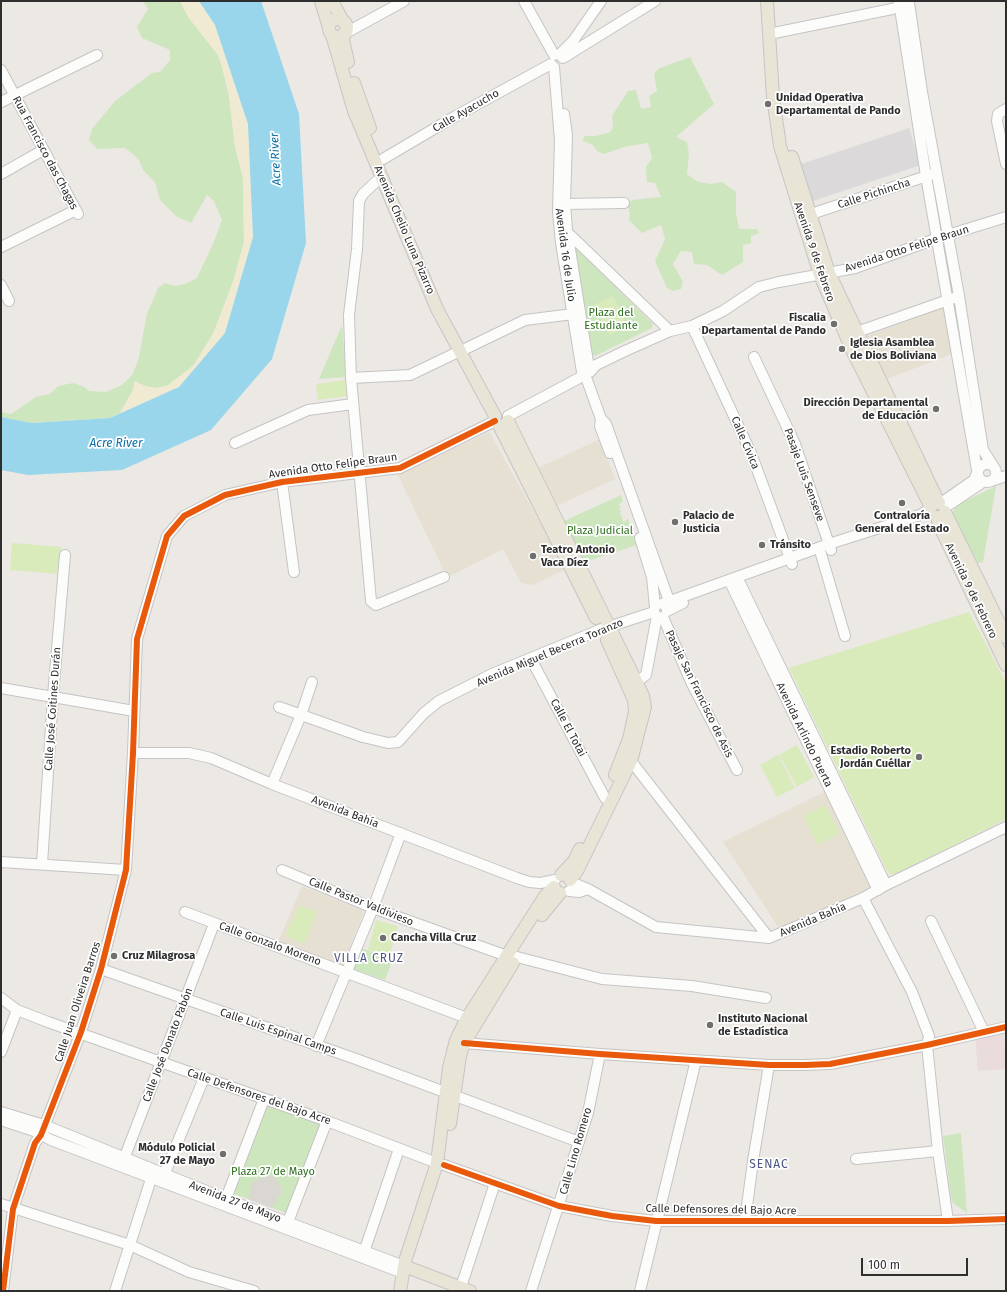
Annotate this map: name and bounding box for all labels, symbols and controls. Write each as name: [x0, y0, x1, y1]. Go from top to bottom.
street label: Calle Ayacucho: [430, 87, 502, 135]
place label: Unidad Operativa Departamental de Pando: [776, 91, 901, 117]
street label: Rua Francisco das Chagas: [9, 94, 81, 212]
marker: Unidad Operativa Departamental de Pando: [763, 99, 773, 109]
water label: Acre River: [267, 132, 285, 186]
street label: Avenida Chelio Luna Pizarro: [371, 164, 437, 296]
street label: Calle Pichincha: [836, 176, 912, 212]
street label: Avenida 9 de Febrero: [791, 200, 837, 304]
street label: Avenida 16 de Julio: [552, 207, 578, 303]
street label: Avenida Otto Felipe Braun: [843, 223, 971, 275]
park label: Plaza del Estudiante: [584, 306, 638, 332]
place label: Fiscalia Departamental de Pando: [701, 311, 826, 337]
marker: Fiscalia Departamental de Pando: [829, 319, 839, 329]
place label: Iglesia Asamblea de Dios Boliviana: [850, 336, 937, 362]
marker: Iglesia Asamblea de Dios Boliviana: [837, 344, 847, 354]
place label: Dirección Departamental de Educación: [804, 396, 928, 422]
marker: Dirección Departamental de Educación: [931, 404, 941, 414]
street label: Calle Cívica: [728, 415, 762, 471]
street label: Pasaje Luis Senseve: [781, 427, 827, 523]
water label: Acre River: [89, 437, 143, 451]
street label: Avenida Otto Felipe Braun: [268, 450, 398, 482]
marker: Contraloría General del Estado: [897, 498, 907, 508]
place label: Palacio de Justicia: [683, 509, 734, 535]
place label: Contraloría General del Estado: [855, 509, 949, 535]
marker: Palacio de Justicia: [670, 517, 680, 527]
park label: Plaza Judicial: [567, 524, 633, 538]
place label: Tránsito: [770, 538, 811, 552]
marker: Tránsito: [757, 540, 767, 550]
street label: Avenida 9 de Febrero: [942, 541, 1000, 641]
place label: Teatro Antonio Vaca Díez: [541, 543, 615, 569]
marker: Teatro Antonio Vaca Díez: [528, 551, 538, 561]
street label: Avenida Miguel Becerra Toranzo: [475, 616, 625, 690]
street label: Pasaje San Francisco de Asís: [662, 628, 736, 760]
street label: Calle José Coitines Durán: [42, 647, 64, 771]
street label: Avenida Arlindo Puerta: [773, 681, 835, 789]
street label: Calle El Totai: [547, 697, 589, 759]
place label: Estadio Roberto Jordán Cuéllar: [831, 744, 911, 770]
marker: Estadio Roberto Jordán Cuéllar: [914, 752, 924, 762]
street label: Avenida Bahía: [310, 793, 380, 831]
street label: Calle Pastor Valdivieso: [307, 875, 415, 929]
street label: Avenida Bahía: [778, 900, 848, 940]
street label: Calle Gonzalo Moreno: [217, 919, 323, 969]
place label: Cancha Villa Cruz: [391, 931, 476, 945]
marker: Cancha Villa Cruz: [378, 933, 388, 943]
street label: Calle Juan Oliveira Barros: [52, 940, 104, 1064]
place label: Cruz Milagrosa: [122, 949, 195, 963]
marker: Cruz Milagrosa: [109, 951, 119, 961]
district label: VILLA CRUZ: [334, 952, 404, 966]
street label: Calle José Donato Pabón: [140, 986, 196, 1104]
street label: Calle Luis Espinal Camps: [218, 1006, 338, 1058]
place label: Instituto Nacional de Estadística: [718, 1012, 807, 1038]
marker: Instituto Nacional de Estadística: [705, 1020, 715, 1030]
street label: Calle Defensores del Bajo Acre: [185, 1066, 333, 1128]
street label: Calle Lino Romero: [557, 1106, 595, 1196]
place label: Módulo Policial 27 de Mayo: [138, 1141, 215, 1167]
marker: Módulo Policial 27 de Mayo: [218, 1149, 228, 1159]
district label: SENAC: [749, 1158, 789, 1172]
park label: Plaza 27 de Mayo: [231, 1165, 315, 1179]
street label: Avenida 27 de Mayo: [187, 1178, 283, 1226]
street label: Calle Defensores del Bajo Acre: [645, 1202, 797, 1218]
scale bar: [863, 1250, 970, 1276]
text: 100 m: [868, 1258, 900, 1272]

